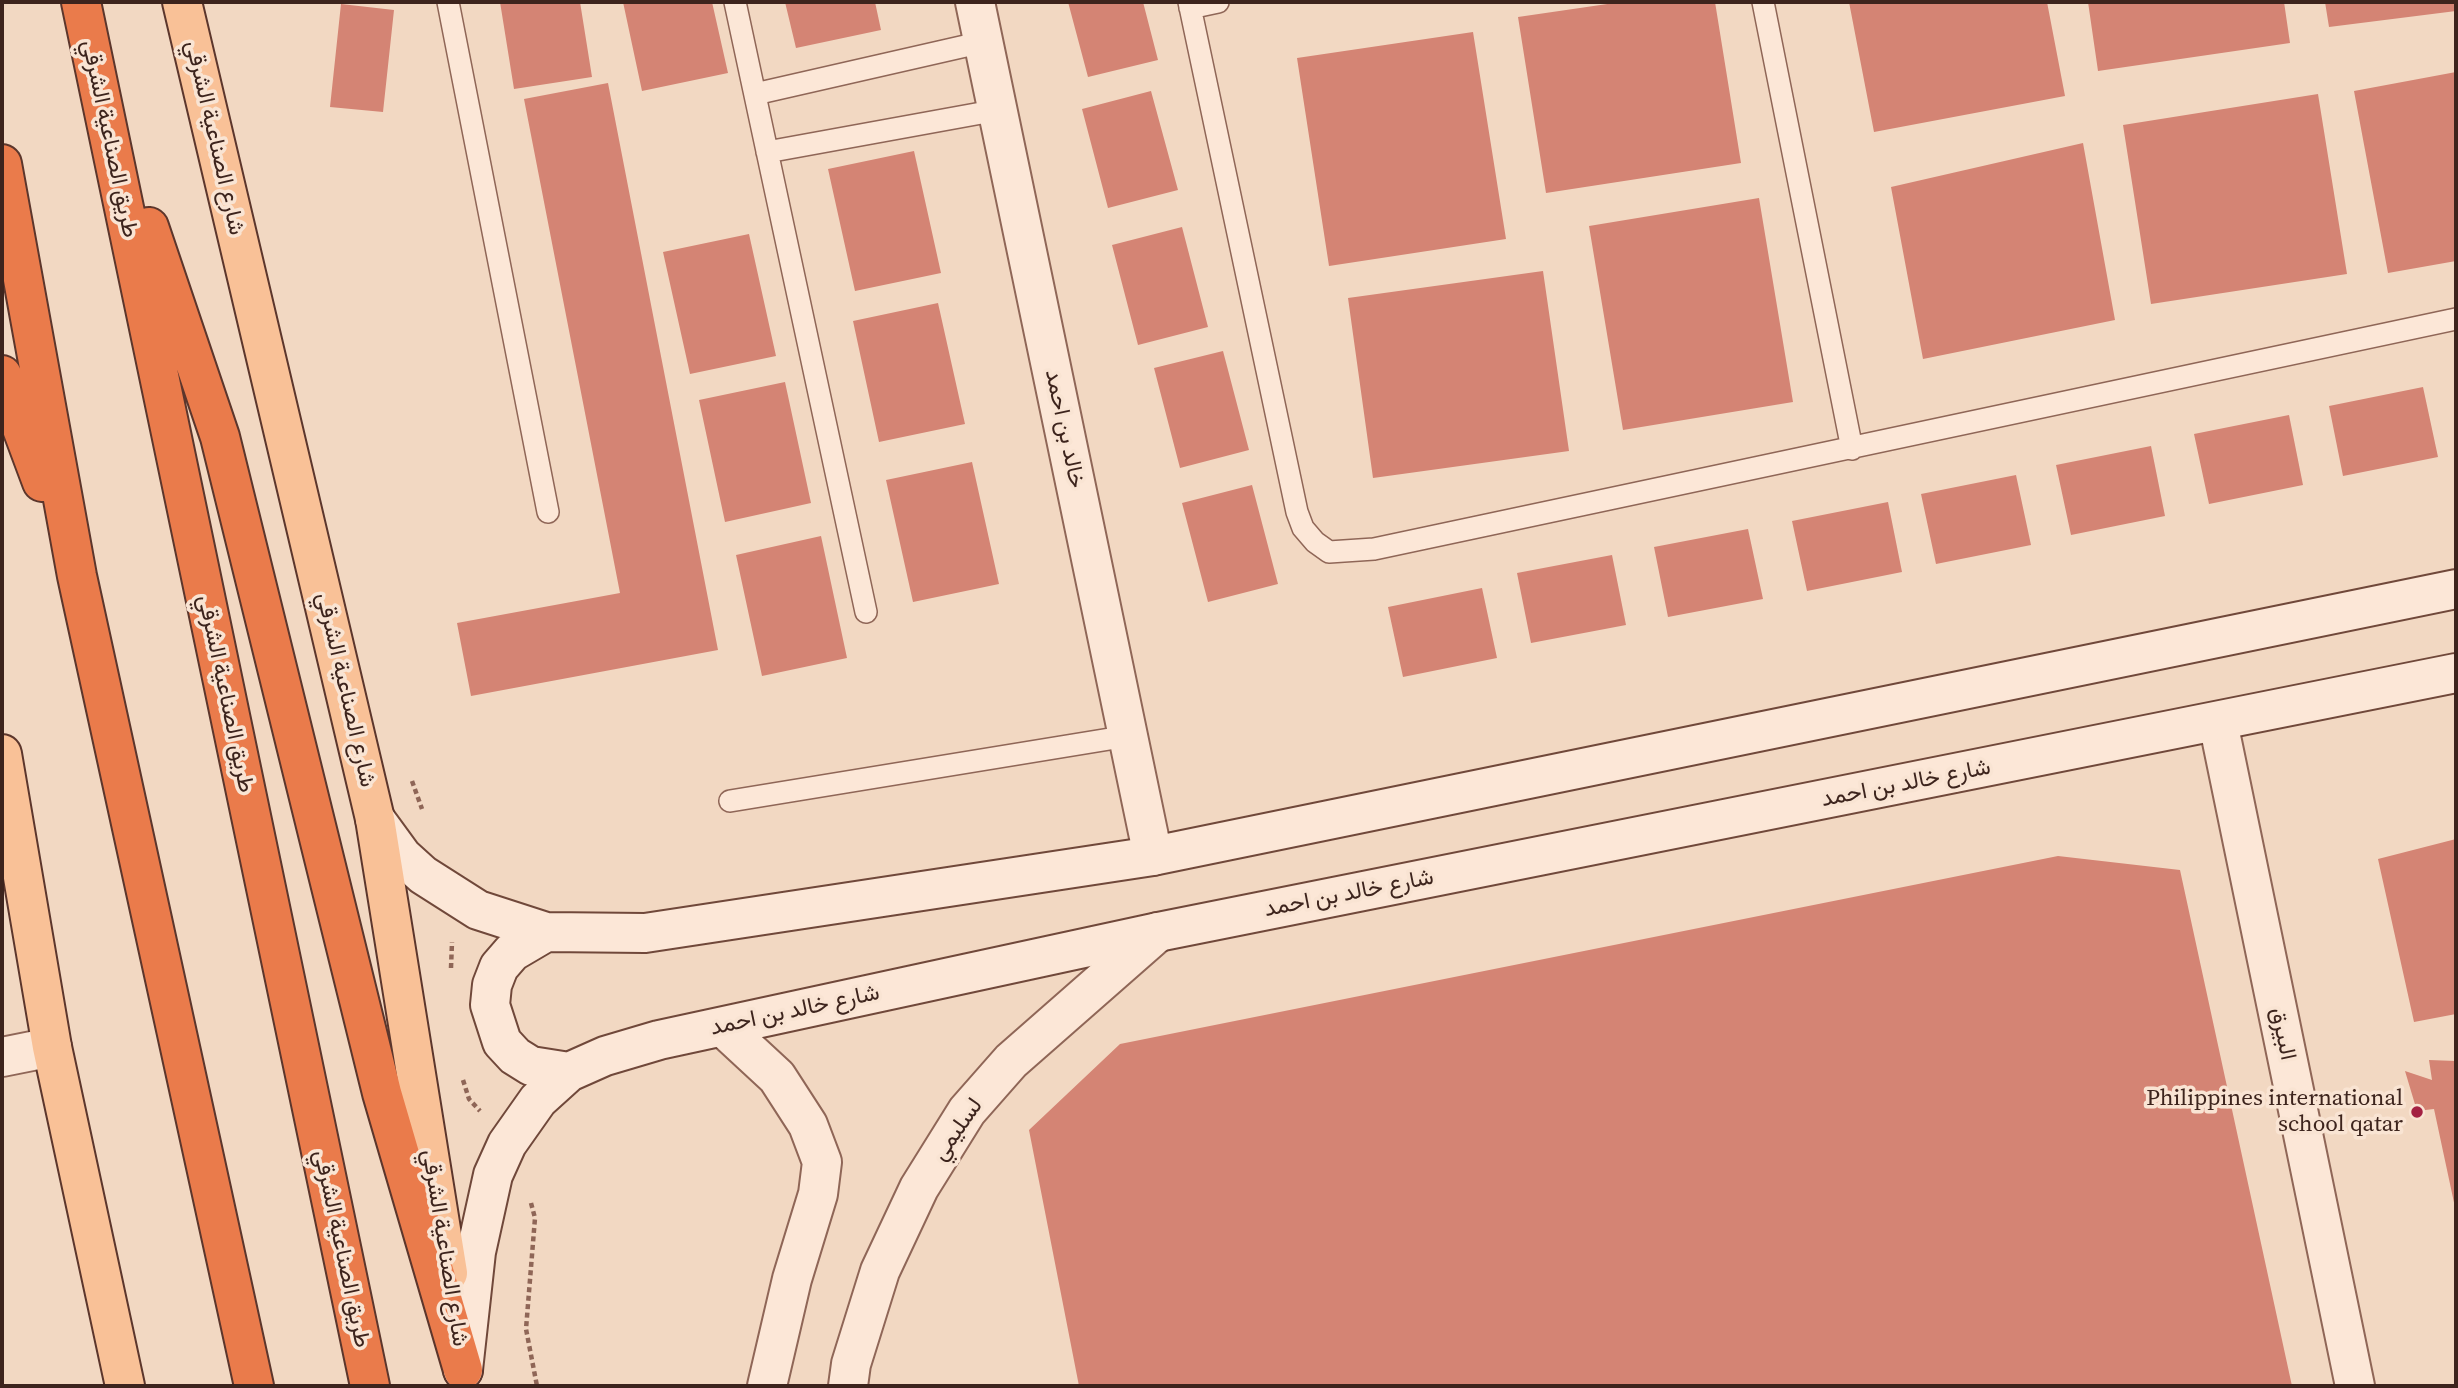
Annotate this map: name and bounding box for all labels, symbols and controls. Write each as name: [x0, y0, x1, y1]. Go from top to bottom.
street label: طريق الصناعية الشرقي: [75, 38, 143, 240]
street label: شارع الصناعية الشرقي: [178, 38, 250, 238]
street label: خالد بن احمد: [1038, 367, 1090, 491]
street label: شارع الصناعية الشرقي: [309, 590, 381, 790]
street label: طريق الصناعية الشرقي: [191, 593, 259, 795]
street label: شارع خالد بن احمد: [1819, 754, 1993, 814]
street label: شارع خالد بن احمد: [1262, 864, 1436, 924]
street label: شارع خالد بن احمد: [708, 980, 882, 1042]
street label: البيرق: [2263, 1005, 2301, 1063]
place label: Philippines international school qatar: [2146, 1085, 2403, 1139]
street label: لسليمي: [927, 1093, 989, 1167]
marker: Philippines international school qatar: [2409, 1104, 2425, 1120]
street label: طريق الصناعية الشرقي: [307, 1148, 375, 1350]
street label: شارع الصناعية الشرقي: [415, 1148, 473, 1348]

